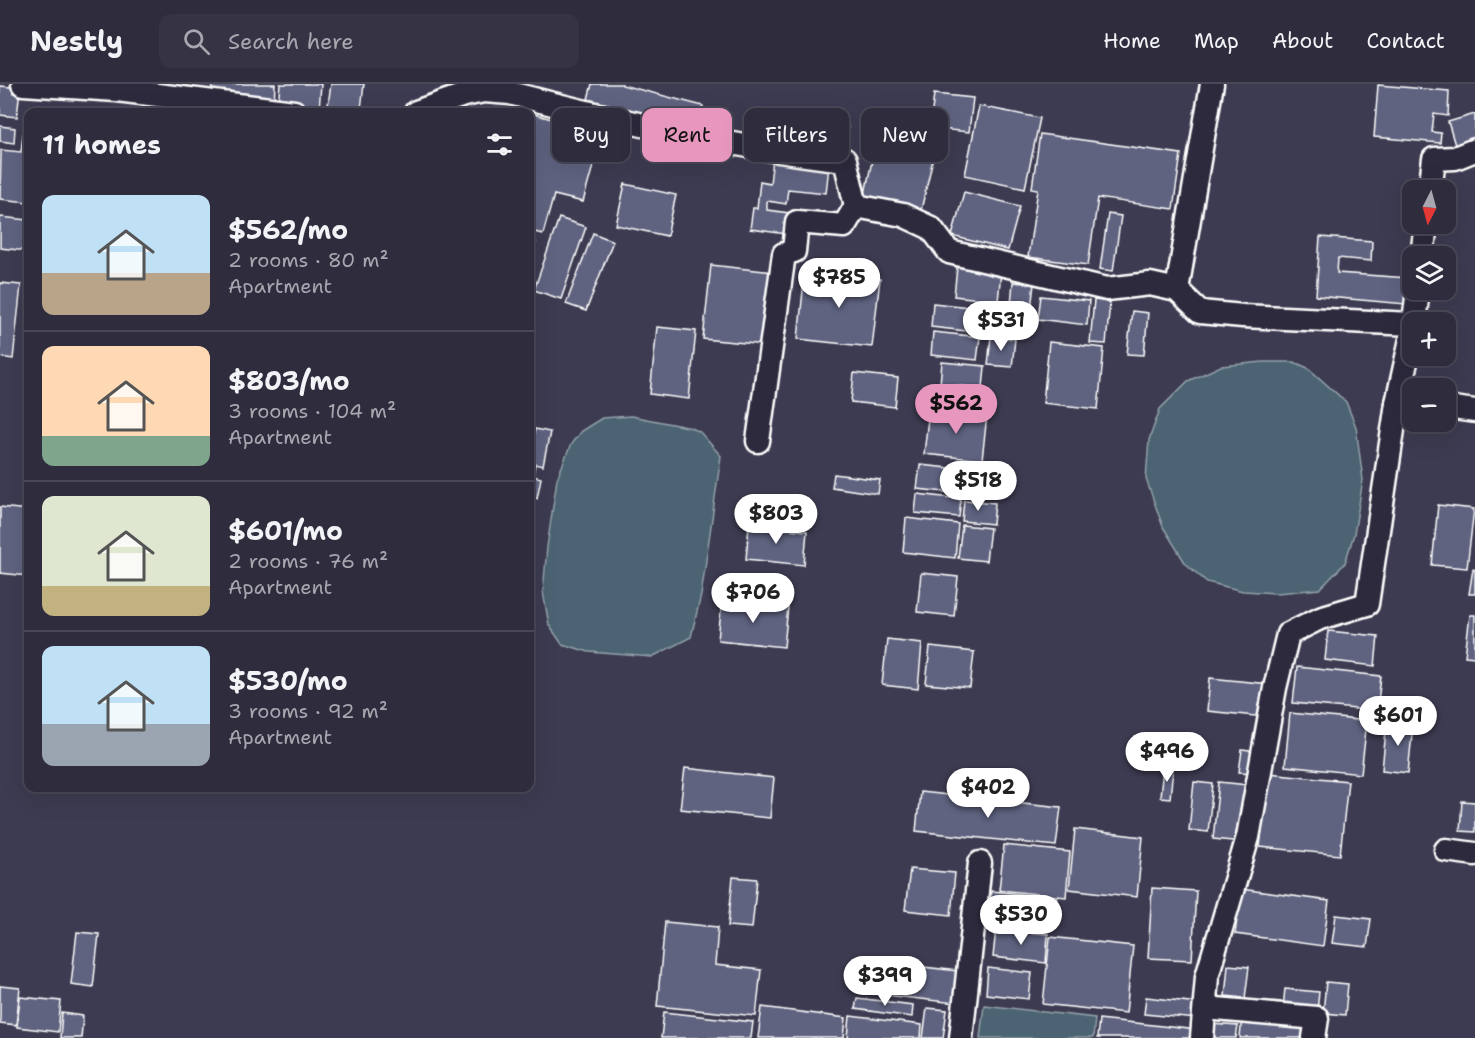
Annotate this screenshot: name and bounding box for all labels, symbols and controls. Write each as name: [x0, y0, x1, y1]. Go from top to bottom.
search box: [159, 14, 579, 68]
text: Nestly: [30, 22, 123, 60]
icon: search: [180, 25, 213, 58]
text: Search here: [228, 27, 354, 56]
text: Home: [1103, 27, 1161, 55]
text: Map: [1194, 27, 1239, 55]
text: About: [1272, 27, 1333, 55]
text: Contact: [1366, 27, 1445, 55]
chip: Buy: [552, 108, 630, 162]
chip: Rent: [642, 108, 732, 162]
chip: Filters: [744, 108, 849, 162]
chip: New: [861, 108, 948, 162]
text: 11 homes: [42, 127, 161, 162]
icon: filters: [483, 128, 516, 161]
north arrow: [1402, 180, 1456, 234]
map controls: [1402, 180, 1456, 432]
text: $562/mo: [228, 212, 348, 247]
icon: home: [90, 219, 162, 291]
button: layers: [1402, 246, 1456, 300]
text: 2 rooms · 80 m²: [228, 247, 389, 273]
pin: $785: [803, 258, 875, 309]
text: $785: [812, 264, 866, 290]
text: Apartment: [228, 273, 332, 299]
pin: $531: [965, 301, 1037, 352]
text: $531: [977, 307, 1025, 333]
button: +: [1402, 312, 1456, 366]
text: $803/mo: [228, 363, 350, 398]
icon: home: [90, 370, 162, 442]
button: −: [1402, 378, 1456, 432]
pin: $562: [920, 384, 992, 435]
text: $562: [929, 390, 983, 416]
text: 3 rooms · 104 m²: [228, 398, 396, 424]
text: Apartment: [228, 424, 332, 450]
pin: $518: [942, 461, 1014, 512]
text: $518: [954, 467, 1002, 493]
pin: $803: [740, 494, 812, 545]
text: $803: [748, 500, 804, 526]
text: $601/mo: [228, 513, 343, 548]
icon: home: [90, 520, 162, 592]
text: 2 rooms · 76 m²: [228, 548, 388, 574]
pin: $706: [717, 573, 789, 624]
text: Apartment: [228, 574, 332, 600]
text: $706: [725, 579, 781, 605]
text: $530/mo: [228, 663, 348, 698]
icon: home: [90, 670, 162, 742]
pin: $601: [1362, 696, 1434, 747]
text: 3 rooms · 92 m²: [228, 698, 388, 724]
text: $601: [1373, 702, 1423, 728]
text: Apartment: [228, 724, 332, 750]
pin: $496: [1131, 732, 1203, 783]
text: $496: [1140, 738, 1194, 764]
pin: $402: [952, 768, 1024, 819]
text: $402: [961, 774, 1015, 800]
pin: $530: [985, 895, 1057, 946]
text: $530: [994, 901, 1048, 927]
pin: $399: [849, 956, 921, 1007]
text: $399: [858, 962, 912, 988]

